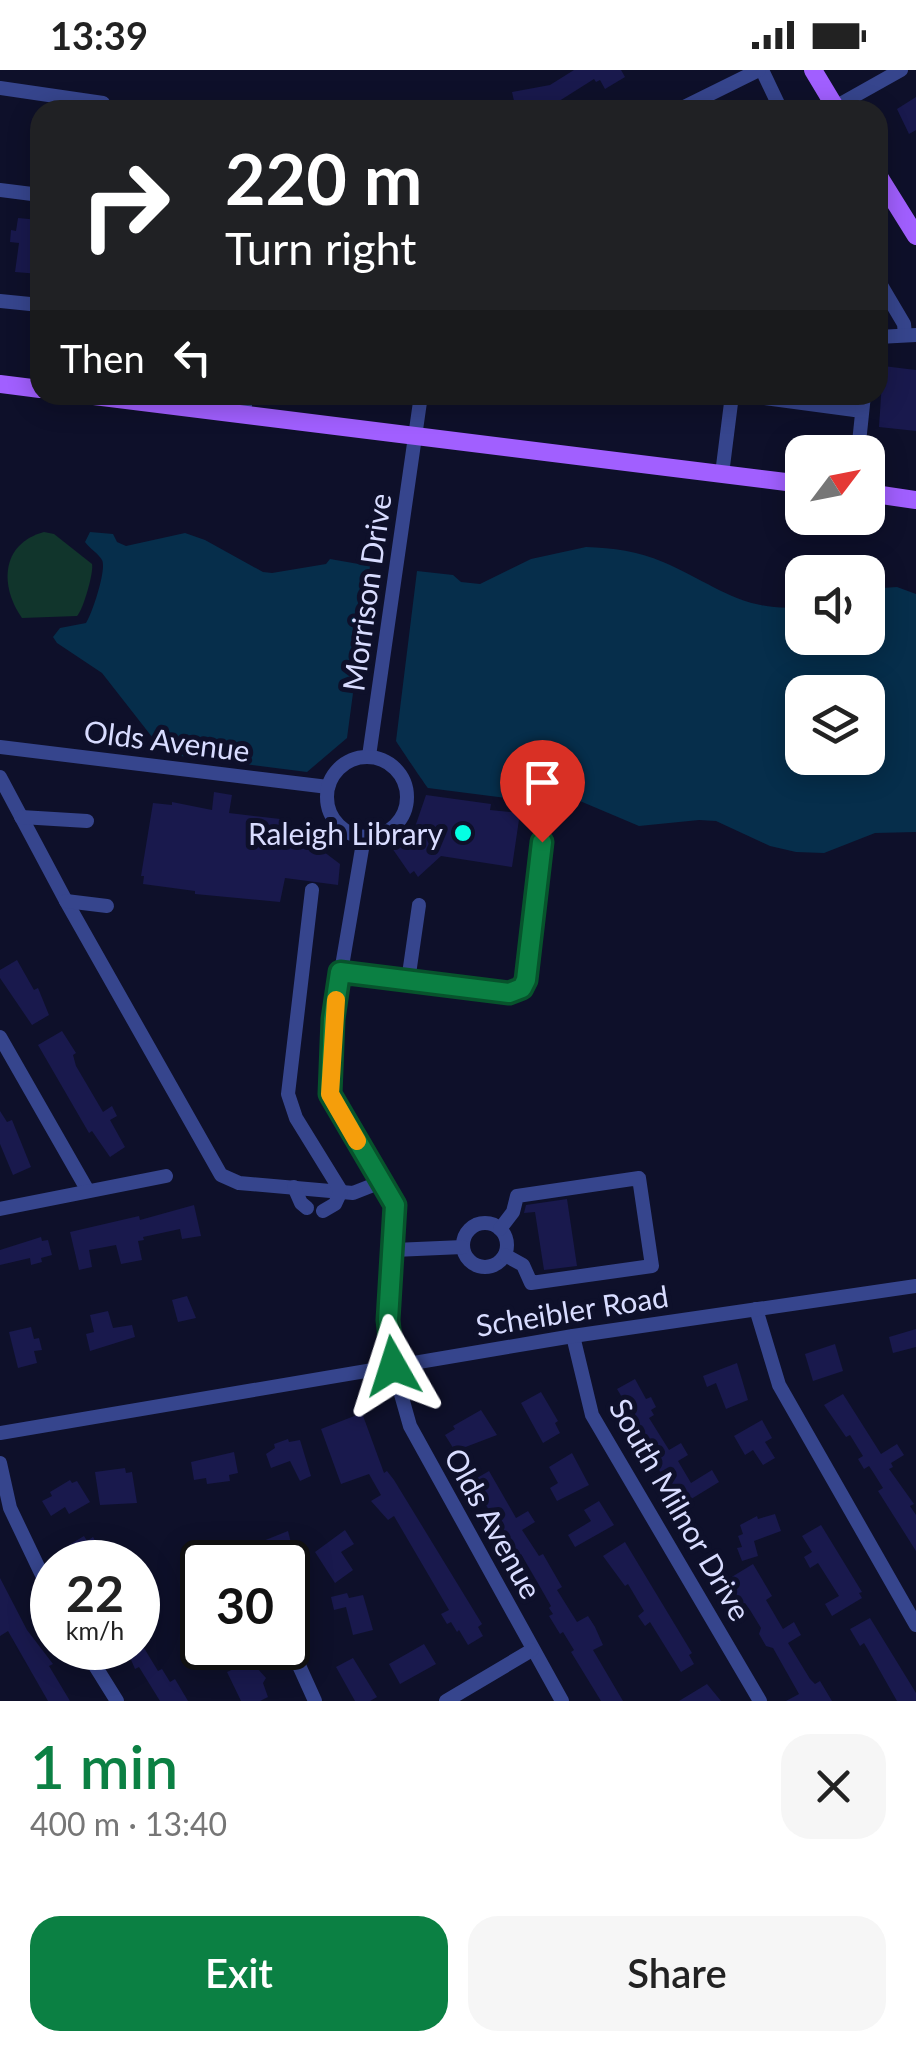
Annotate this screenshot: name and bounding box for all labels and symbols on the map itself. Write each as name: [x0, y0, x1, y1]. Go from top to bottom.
north arrow: [785, 435, 885, 535]
street label: Morrison Drive: [334, 491, 398, 693]
street label: Olds Avenue: [82, 712, 252, 768]
pin: [500, 740, 585, 843]
place label: Raleigh Library: [248, 815, 444, 851]
marker: Raleigh Library: [452, 822, 474, 844]
street label: Scheibler Road: [473, 1277, 671, 1343]
position arrow: [341, 1314, 445, 1418]
street label: South Milnor Drive: [603, 1392, 759, 1626]
street label: Olds Avenue: [438, 1441, 550, 1605]
speed limit sign: 30: [180, 1540, 310, 1670]

